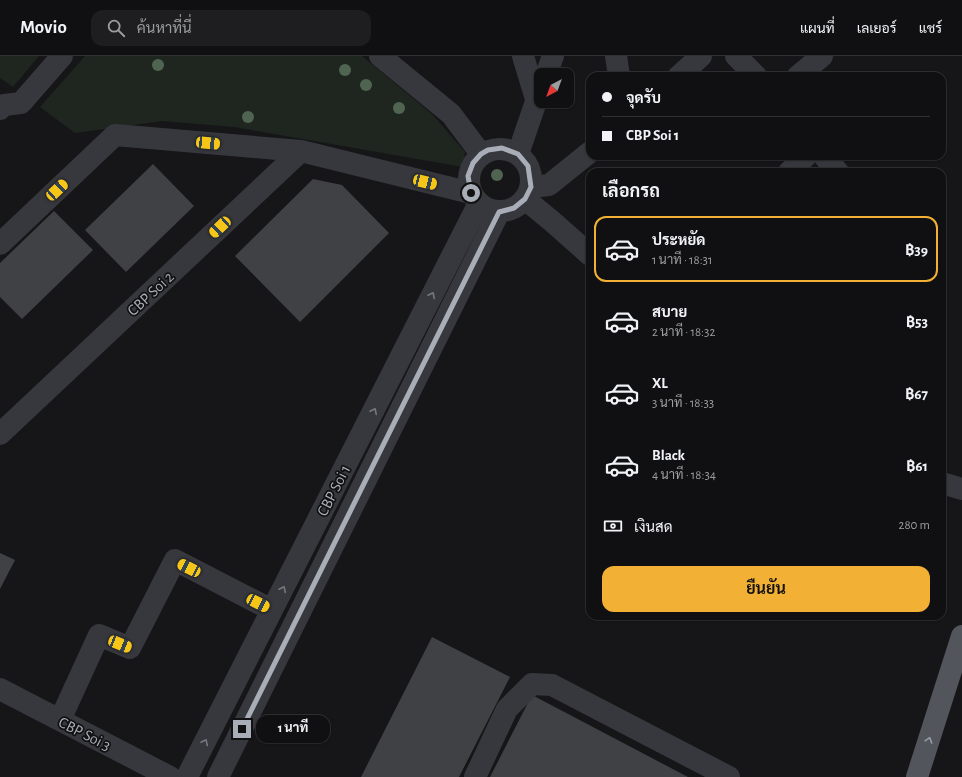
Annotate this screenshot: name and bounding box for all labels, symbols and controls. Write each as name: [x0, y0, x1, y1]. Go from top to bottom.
search box: [91, 10, 371, 46]
icon: search: [105, 17, 127, 39]
text: Movio: [20, 18, 67, 37]
text: ค้นหาที่นี่: [137, 21, 192, 36]
text: แผนที่: [800, 22, 835, 36]
text: เลเยอร์: [857, 22, 897, 36]
text: แชร์: [919, 22, 942, 36]
north arrow: [534, 68, 574, 108]
map controls: [534, 68, 574, 108]
text: จุดรับ: [626, 91, 661, 106]
text: CBP Soi 1: [626, 128, 679, 143]
car: [196, 136, 220, 150]
car: [412, 173, 438, 191]
car: [44, 177, 70, 203]
text: เลือกรถ: [602, 183, 660, 201]
route start: [462, 184, 480, 202]
car: [207, 214, 233, 240]
icon: car: [604, 231, 640, 267]
text: ประหยัด: [652, 233, 705, 248]
text: ฿39: [905, 243, 928, 258]
text: 1 นาที · 18:31: [652, 254, 712, 267]
street label: CBP Soi 2: [124, 269, 177, 319]
one-way arrow: [428, 292, 435, 299]
icon: car: [604, 303, 640, 339]
text: สบาย: [652, 305, 687, 320]
text: ฿53: [906, 315, 928, 330]
text: 2 นาที · 18:32: [652, 326, 715, 339]
icon: car: [604, 375, 640, 411]
text: XL: [652, 376, 668, 391]
text: ฿67: [905, 387, 928, 402]
text: 3 นาที · 18:33: [652, 397, 714, 410]
one-way arrow: [369, 407, 376, 415]
icon: car: [604, 447, 640, 483]
text: Black: [652, 448, 685, 463]
text: ฿61: [906, 459, 928, 474]
street label: CBP Soi 1: [314, 462, 354, 519]
text: 4 นาที · 18:34: [652, 469, 716, 482]
icon: cash: [602, 515, 624, 537]
text: 280 m: [899, 519, 930, 532]
text: เงินสด: [634, 520, 673, 535]
car: [176, 557, 202, 579]
button: ยืนยัน: [602, 566, 930, 612]
one-way arrow: [278, 586, 286, 593]
car: [245, 592, 271, 614]
car: [107, 634, 133, 654]
street label: CBP Soi 3: [56, 714, 113, 754]
callout: 1 นาที: [256, 715, 330, 743]
route end: [233, 720, 251, 738]
text: 1 นาที: [278, 722, 308, 735]
one-way arrow: [924, 737, 933, 744]
one-way arrow: [200, 739, 208, 746]

